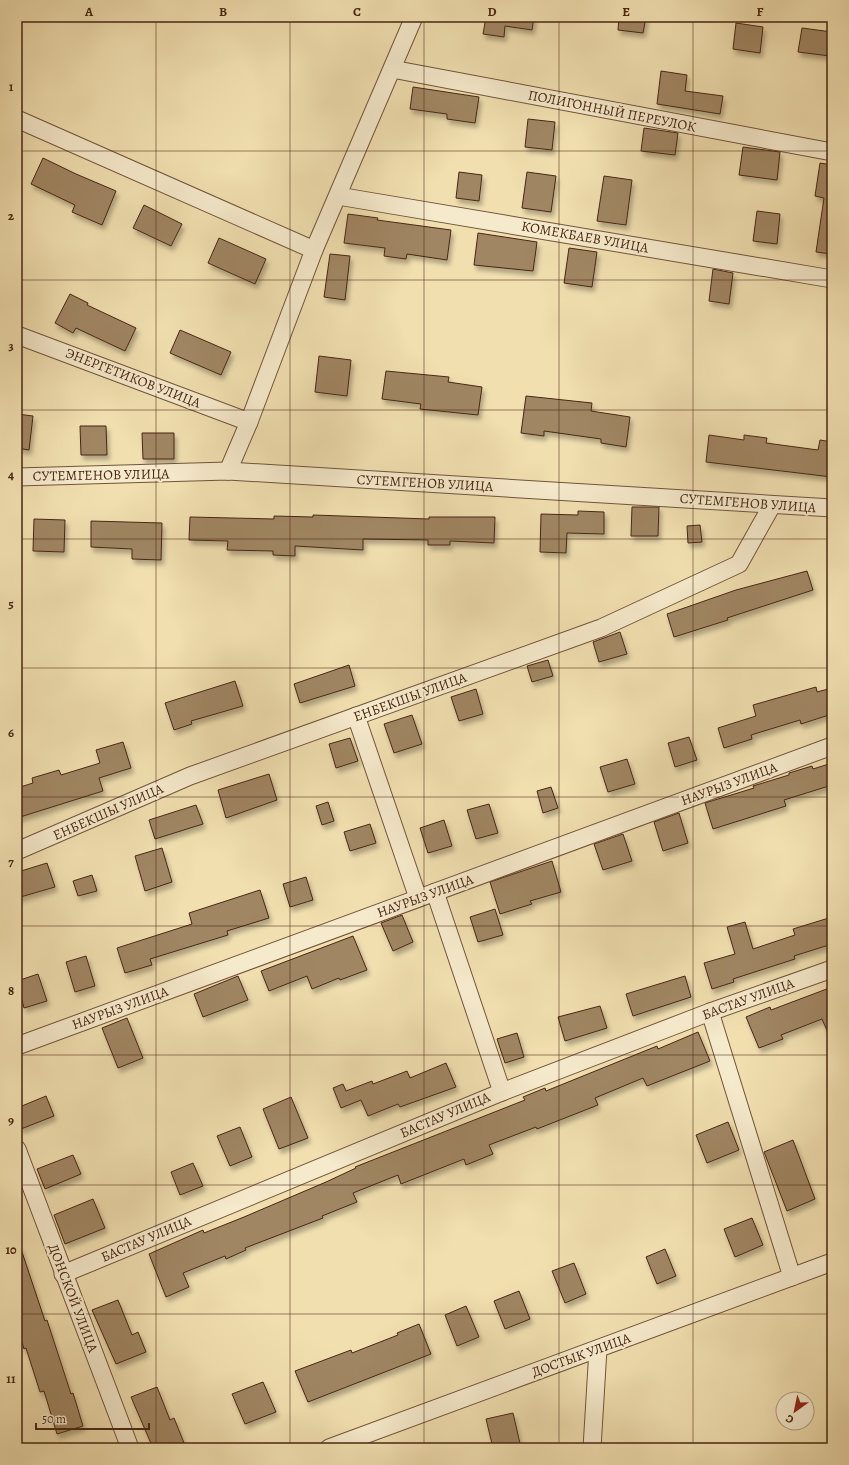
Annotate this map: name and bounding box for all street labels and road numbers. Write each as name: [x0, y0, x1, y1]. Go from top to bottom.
street label: ПОЛИГОННЫЙ ПЕРЕУЛОК: [526, 85, 698, 137]
street label: КОМЕКБАЕВ УЛИЦА: [520, 216, 651, 258]
street label: ЭНЕРГЕТИКОВ УЛИЦА: [63, 343, 204, 413]
street label: СУТЕМГЕНОВ УЛИЦА: [33, 464, 170, 486]
street label: СУТЕМГЕНОВ УЛИЦА: [356, 470, 494, 496]
street label: СУТЕМГЕНОВ УЛИЦА: [679, 489, 818, 517]
street label: ЕНБЕКШЫ УЛИЦА: [351, 667, 470, 726]
street label: НАУРЫЗ УЛИЦА: [678, 757, 781, 810]
street label: ЕНБЕКШЫ УЛИЦА: [50, 779, 167, 845]
street label: НАУРЫЗ УЛИЦА: [374, 869, 477, 922]
street label: БАСТАУ УЛИЦА: [699, 973, 797, 1024]
street label: НАУРЫЗ УЛИЦА: [69, 981, 172, 1034]
street label: БАСТАУ УЛИЦА: [397, 1087, 494, 1143]
street label: БАСТАУ УЛИЦА: [98, 1211, 195, 1267]
street label: ДОНСКОЙ УЛИЦА: [44, 1241, 103, 1356]
street label: ДОСТЫК УЛИЦА: [529, 1328, 634, 1382]

